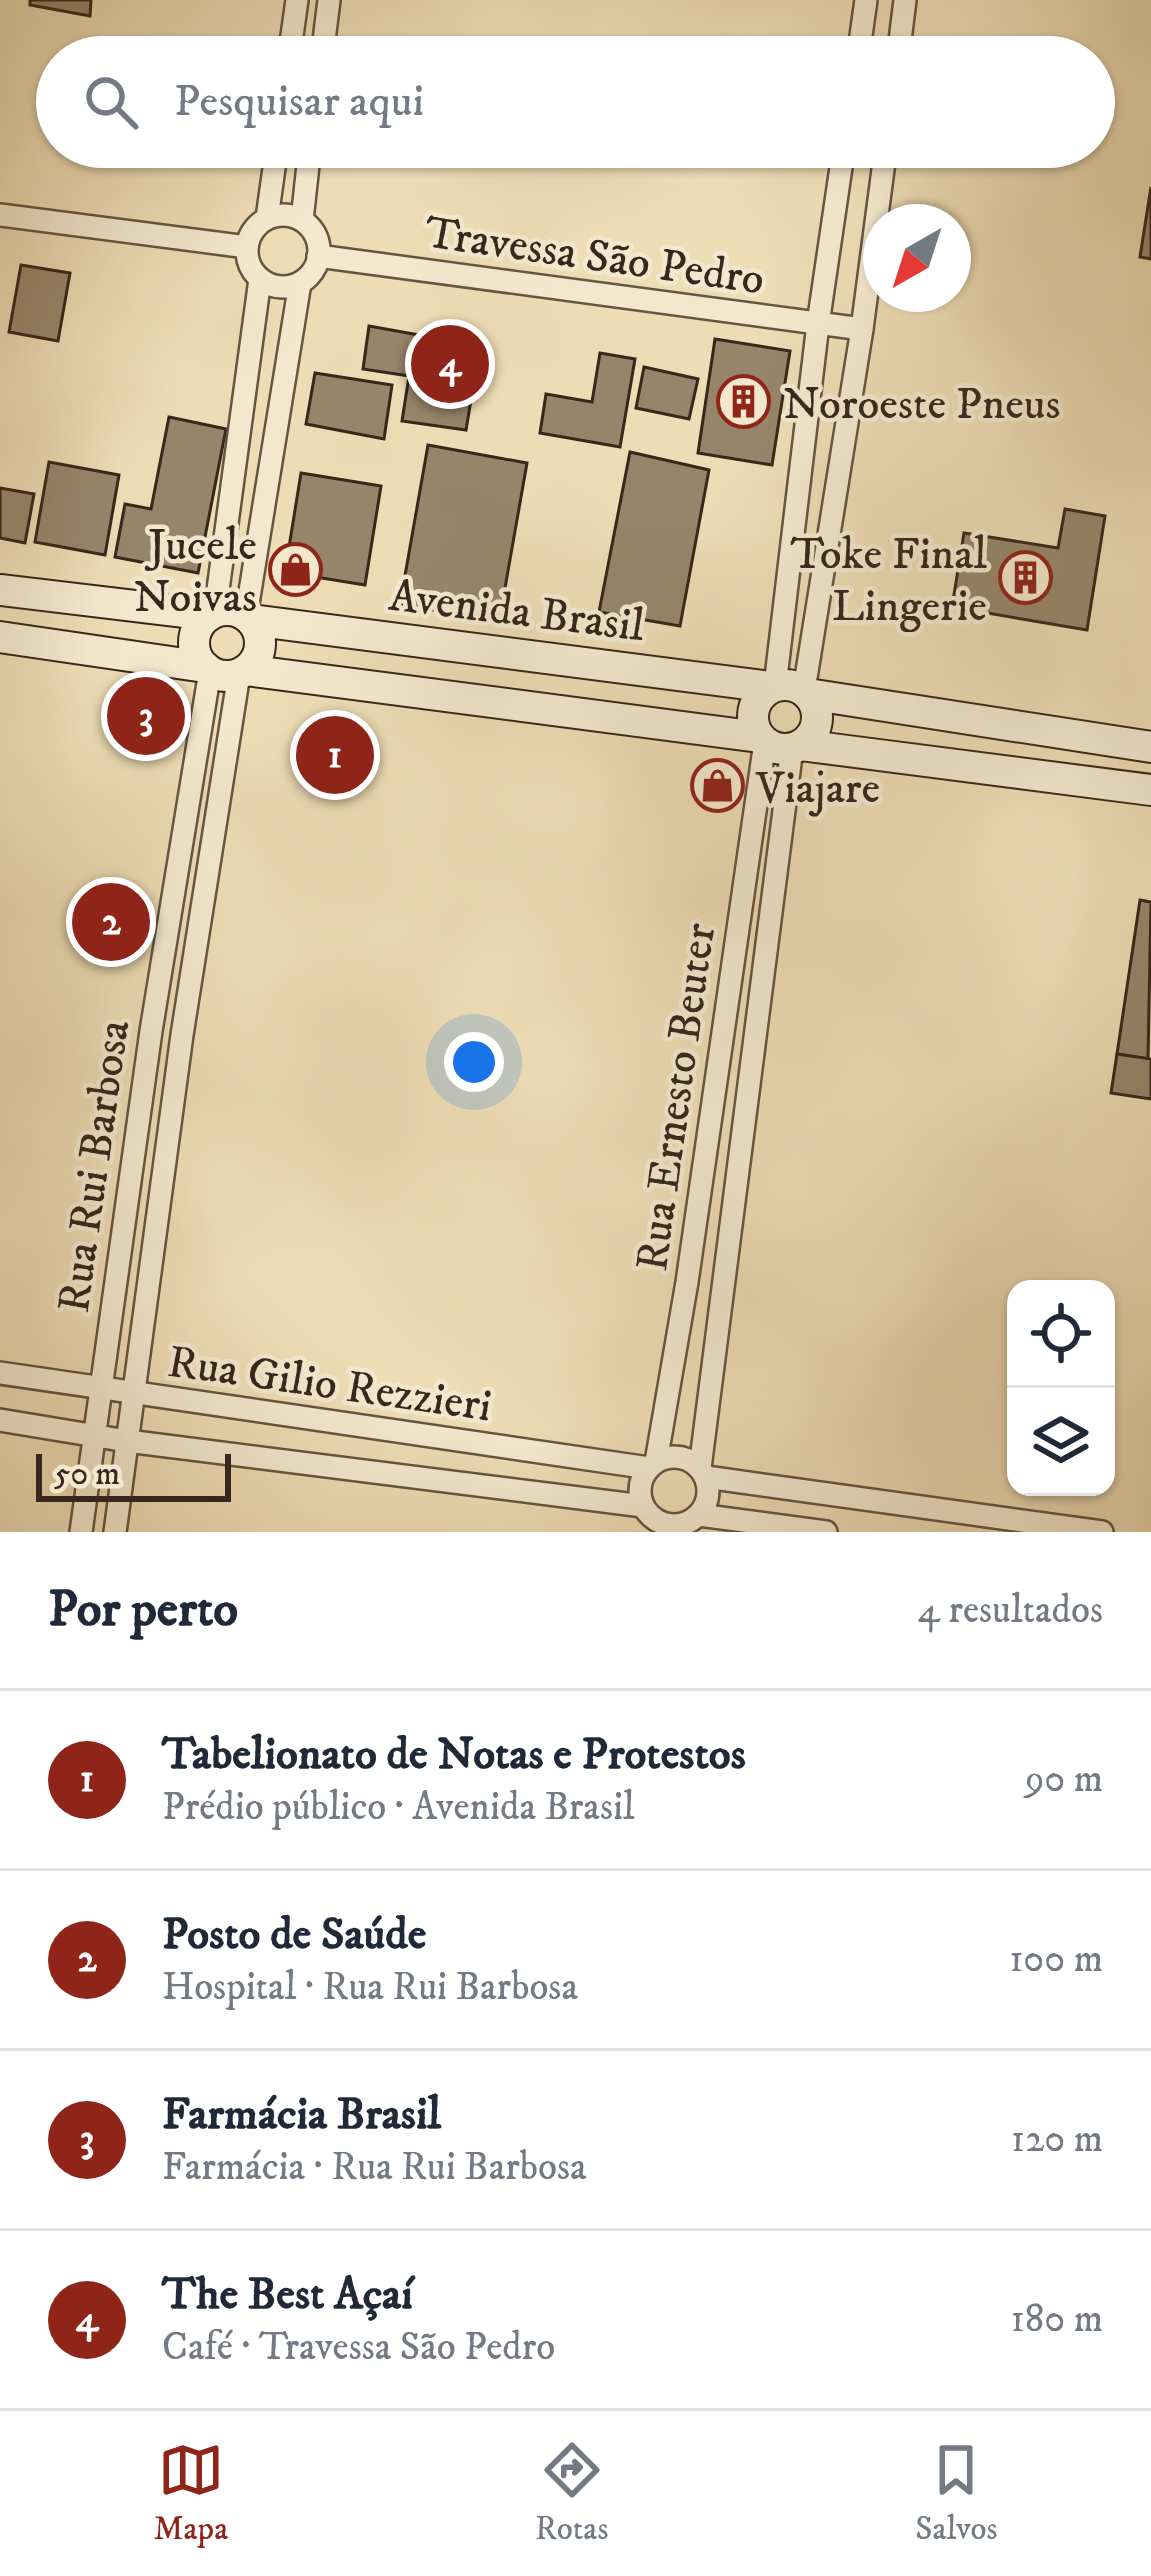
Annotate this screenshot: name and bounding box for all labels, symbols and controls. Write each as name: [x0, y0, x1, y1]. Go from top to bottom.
search box: [36, 36, 1115, 168]
icon: search: [78, 69, 144, 135]
text: Pesquisar aqui: [174, 74, 424, 130]
north arrow: [863, 204, 971, 312]
street label: Travessa São Pedro: [421, 205, 768, 308]
pin: 4: [411, 319, 489, 409]
building icon: Noroeste Pneus: [716, 374, 772, 430]
place label: Noroeste Pneus: [783, 377, 1061, 433]
place label: Jucele Noivas: [134, 518, 257, 626]
place label: Toke Final Lingerie: [790, 527, 987, 635]
shop icon: Jucele Noivas: [268, 541, 324, 597]
building icon: Toke Final Lingerie: [998, 550, 1054, 606]
street label: Avenida Brasil: [386, 569, 648, 655]
pin: 3: [107, 671, 185, 761]
pin: 1: [296, 710, 374, 800]
shop icon: Viajare: [689, 758, 745, 814]
place label: Viajare: [755, 761, 880, 817]
pin: 2: [72, 877, 150, 967]
street label: Rua Ernesto Beuter: [625, 920, 729, 1275]
street label: Rua Rui Barbosa: [47, 1017, 143, 1316]
your location: [444, 1032, 504, 1092]
map controls: [1007, 1280, 1115, 1496]
button: locate: [1007, 1280, 1115, 1388]
street label: Rua Gilio Rezzieri: [164, 1335, 495, 1435]
button: layers: [1007, 1388, 1115, 1496]
scale bar: [36, 1448, 231, 1501]
text: 50 m: [54, 1454, 120, 1495]
text: Por perto: [48, 1578, 238, 1642]
text: 4 resultados: [918, 1586, 1103, 1635]
text: Tabelionato de Notas e Protestos: [162, 1727, 746, 1783]
text: 1: [80, 1755, 94, 1804]
text: 90 m: [1025, 1755, 1103, 1804]
text: Prédio público · Avenida Brasil: [162, 1783, 635, 1832]
text: Posto de Saúde: [162, 1907, 426, 1963]
text: 2: [77, 1935, 97, 1984]
text: 100 m: [1009, 1935, 1103, 1984]
text: Hospital · Rua Rui Barbosa: [162, 1963, 578, 2012]
text: Farmácia Brasil: [162, 2087, 441, 2143]
text: 3: [80, 2115, 94, 2164]
text: 120 m: [1011, 2115, 1103, 2164]
text: Farmácia · Rua Rui Barbosa: [162, 2143, 587, 2192]
text: The Best Açaí: [162, 2267, 413, 2323]
text: 4: [76, 2295, 98, 2344]
text: 180 m: [1011, 2295, 1103, 2344]
text: Café · Travessa São Pedro: [162, 2323, 555, 2372]
tab: Mapa: [153, 2437, 228, 2550]
tab: Rotas: [535, 2437, 608, 2550]
tab: Salvos: [915, 2437, 998, 2550]

